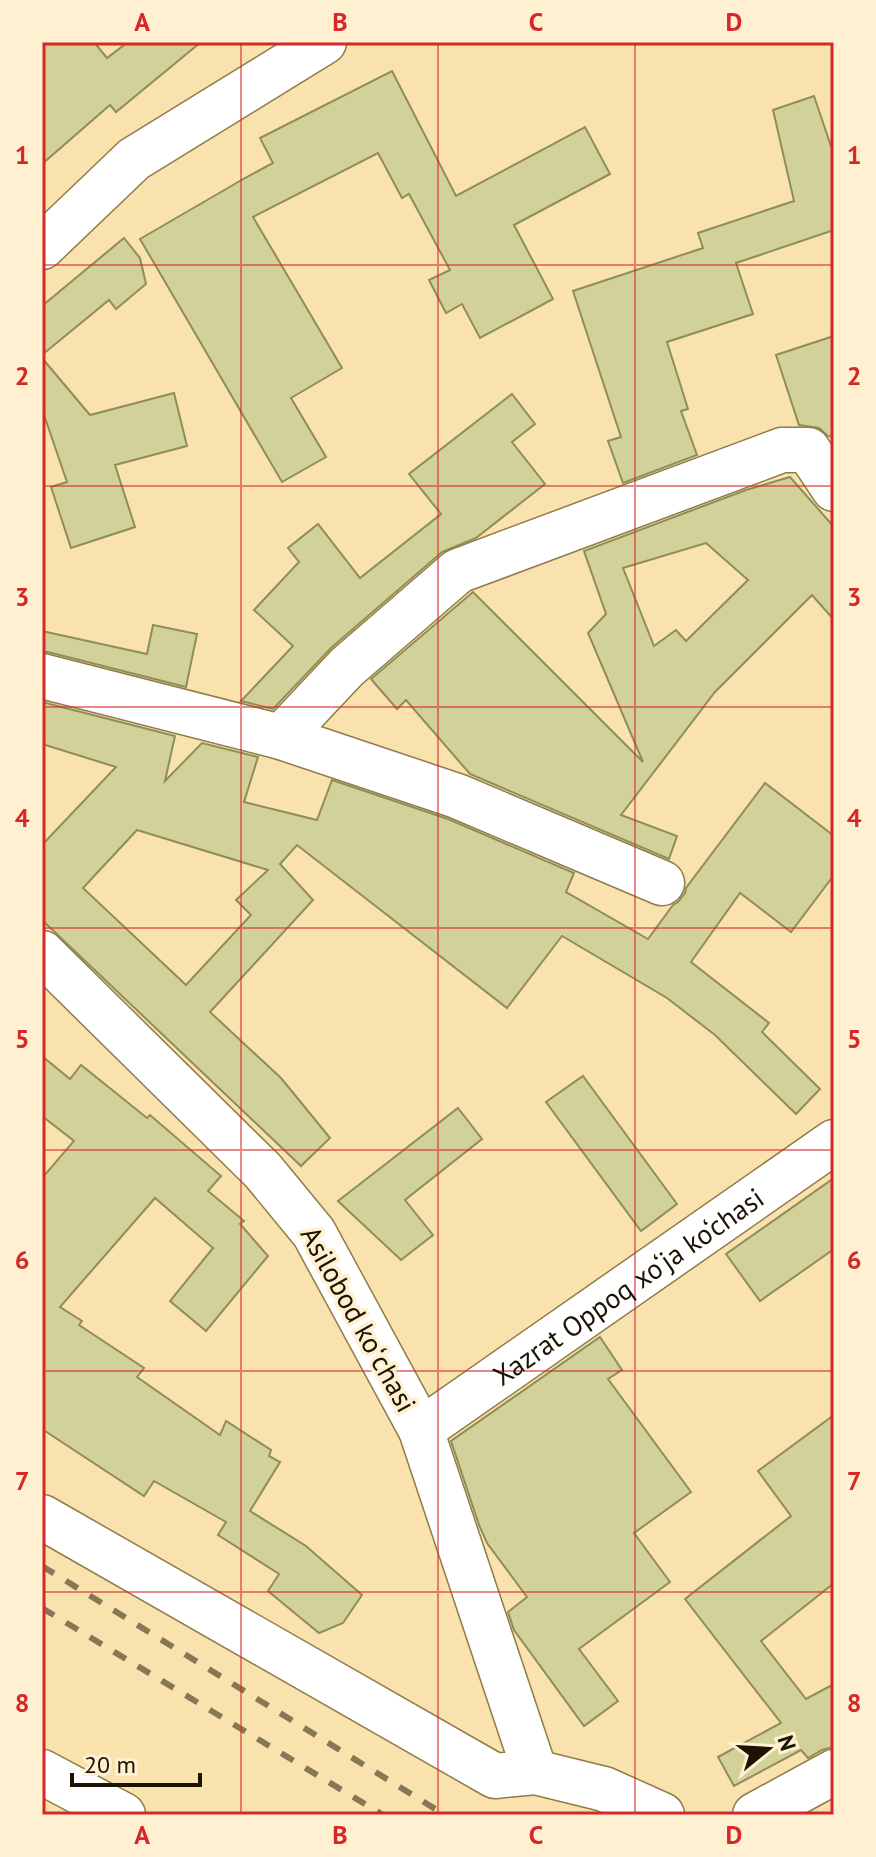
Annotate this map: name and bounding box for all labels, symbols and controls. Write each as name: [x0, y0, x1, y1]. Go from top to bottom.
text: A: [134, 5, 150, 38]
text: B: [332, 5, 348, 38]
text: C: [529, 5, 543, 38]
text: D: [726, 5, 742, 38]
text: 1: [15, 138, 29, 171]
text: 1: [847, 138, 861, 171]
text: 2: [15, 359, 29, 392]
text: 2: [847, 359, 861, 392]
text: 3: [15, 580, 29, 613]
text: 3: [847, 580, 861, 613]
text: 4: [15, 801, 30, 834]
text: 4: [847, 801, 862, 834]
text: 5: [15, 1022, 29, 1055]
text: 5: [847, 1022, 861, 1055]
street label: Xazrat Oppoq xo‘ja ko‘chasi: [485, 1178, 770, 1393]
street label: Asilobod koʻchasi: [293, 1220, 425, 1418]
text: 6: [15, 1243, 29, 1276]
text: 6: [847, 1243, 861, 1276]
text: 7: [15, 1464, 29, 1497]
text: 7: [847, 1464, 861, 1497]
text: 8: [15, 1686, 29, 1719]
text: 8: [847, 1686, 861, 1719]
north arrow: [728, 1709, 808, 1789]
text: N: [771, 1732, 803, 1754]
scale bar: [72, 1737, 200, 1787]
text: 20 m: [84, 1749, 136, 1780]
text: A: [134, 1818, 150, 1851]
text: B: [332, 1818, 348, 1851]
text: C: [529, 1818, 543, 1851]
text: D: [726, 1818, 742, 1851]

